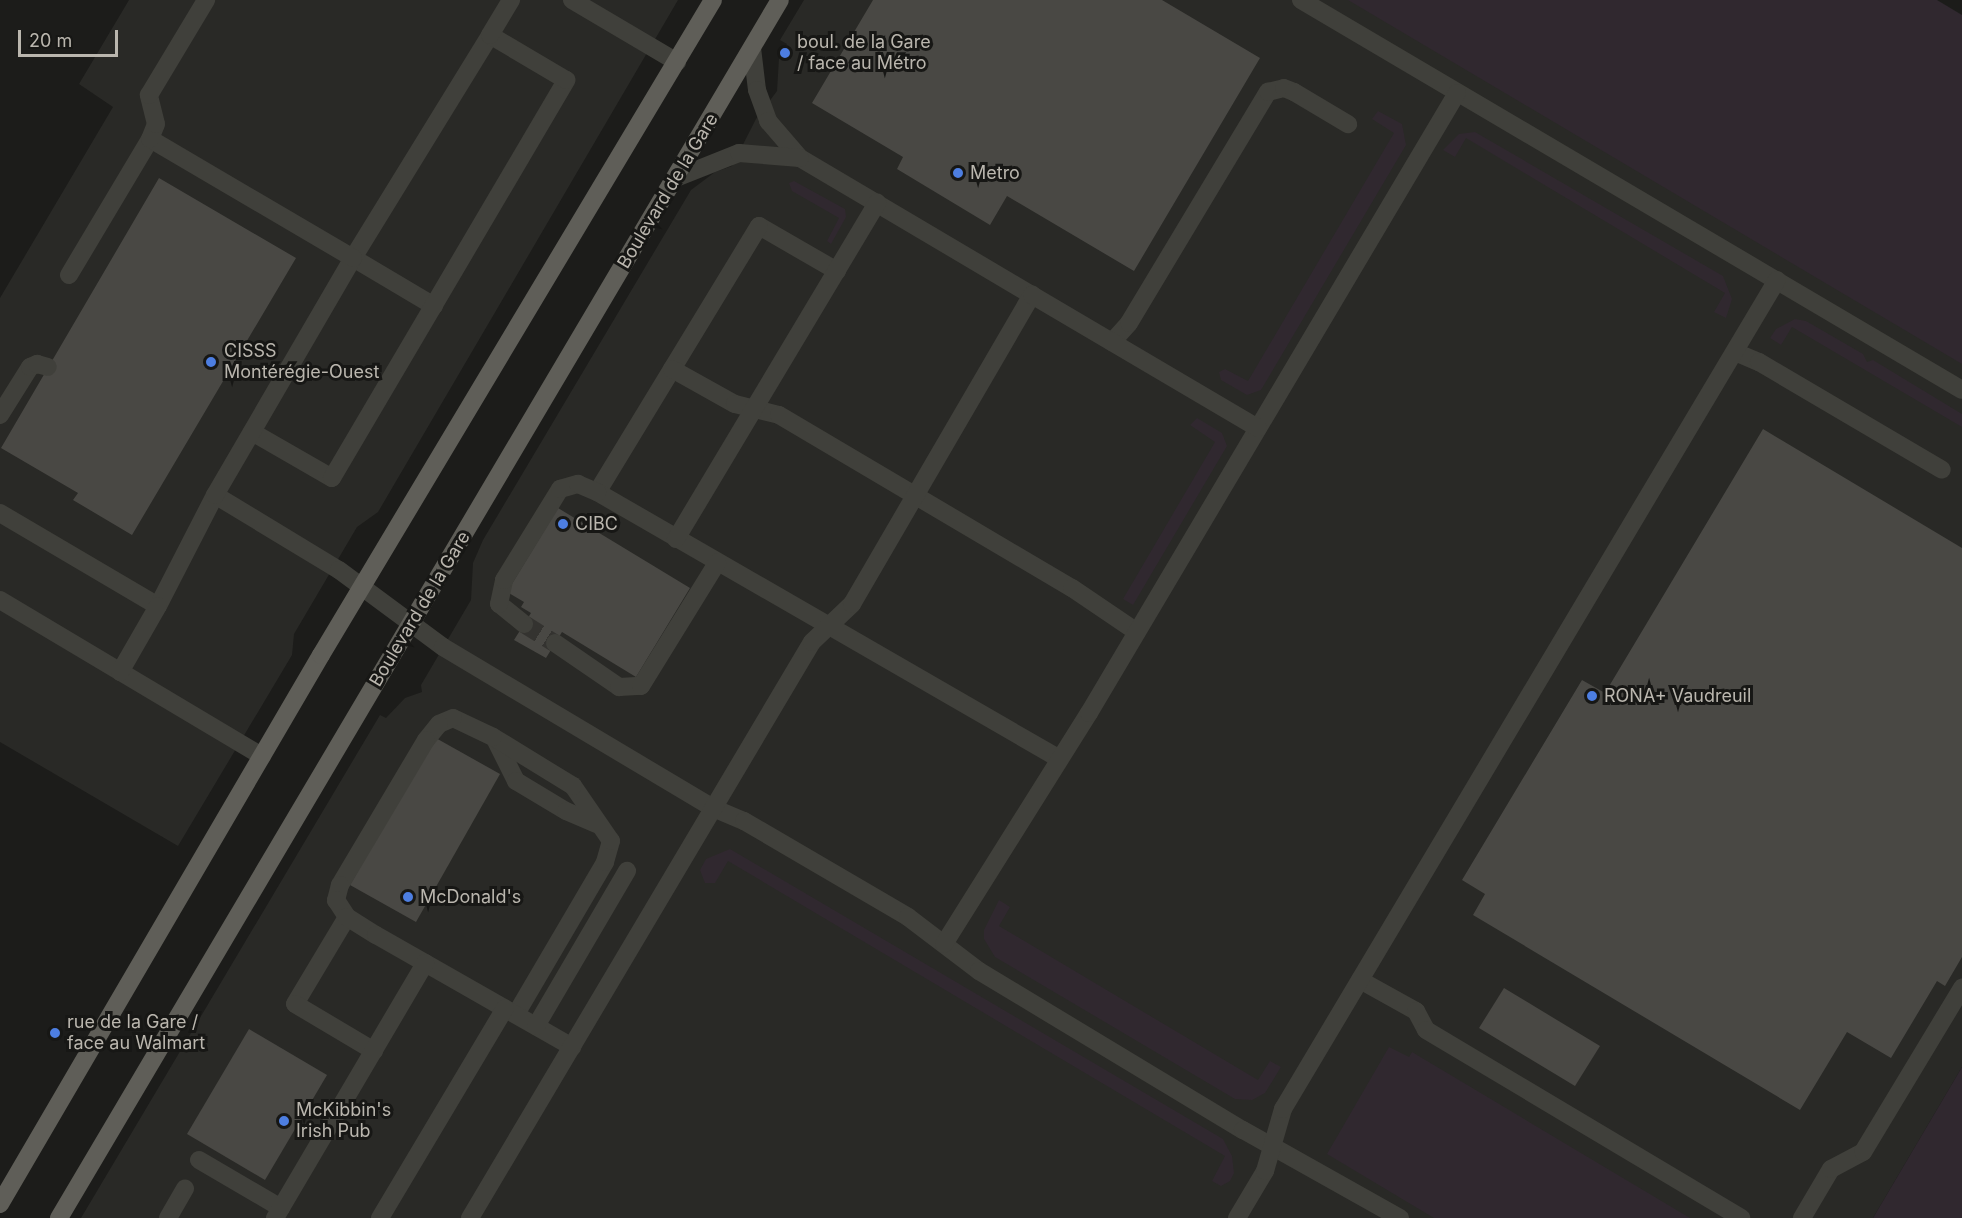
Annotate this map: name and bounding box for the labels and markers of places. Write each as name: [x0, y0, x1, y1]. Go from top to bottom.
place label: boul. de la Gare / face au Métro: [797, 32, 931, 74]
marker: boul. de la Gare / face au Métro: [778, 46, 792, 60]
place label: Metro: [970, 162, 1020, 184]
marker: Metro: [951, 166, 965, 180]
place label: CISSS Montérégie-Ouest: [224, 341, 379, 384]
marker: CISSS Montérégie-Ouest: [202, 353, 220, 371]
place label: CIBC: [575, 513, 618, 535]
marker: CIBC: [556, 517, 570, 531]
place label: RONA+ Vaudreuil: [1604, 685, 1751, 707]
marker: RONA+ Vaudreuil: [1585, 689, 1599, 703]
place label: McDonald's: [420, 886, 521, 908]
marker: McDonald's: [401, 890, 415, 904]
place label: rue de la Gare / face au Walmart: [67, 1012, 205, 1054]
marker: rue de la Gare / face au Walmart: [48, 1026, 62, 1040]
place label: McKibbin's Irish Pub: [296, 1100, 391, 1142]
marker: McKibbin's Irish Pub: [277, 1114, 291, 1128]

